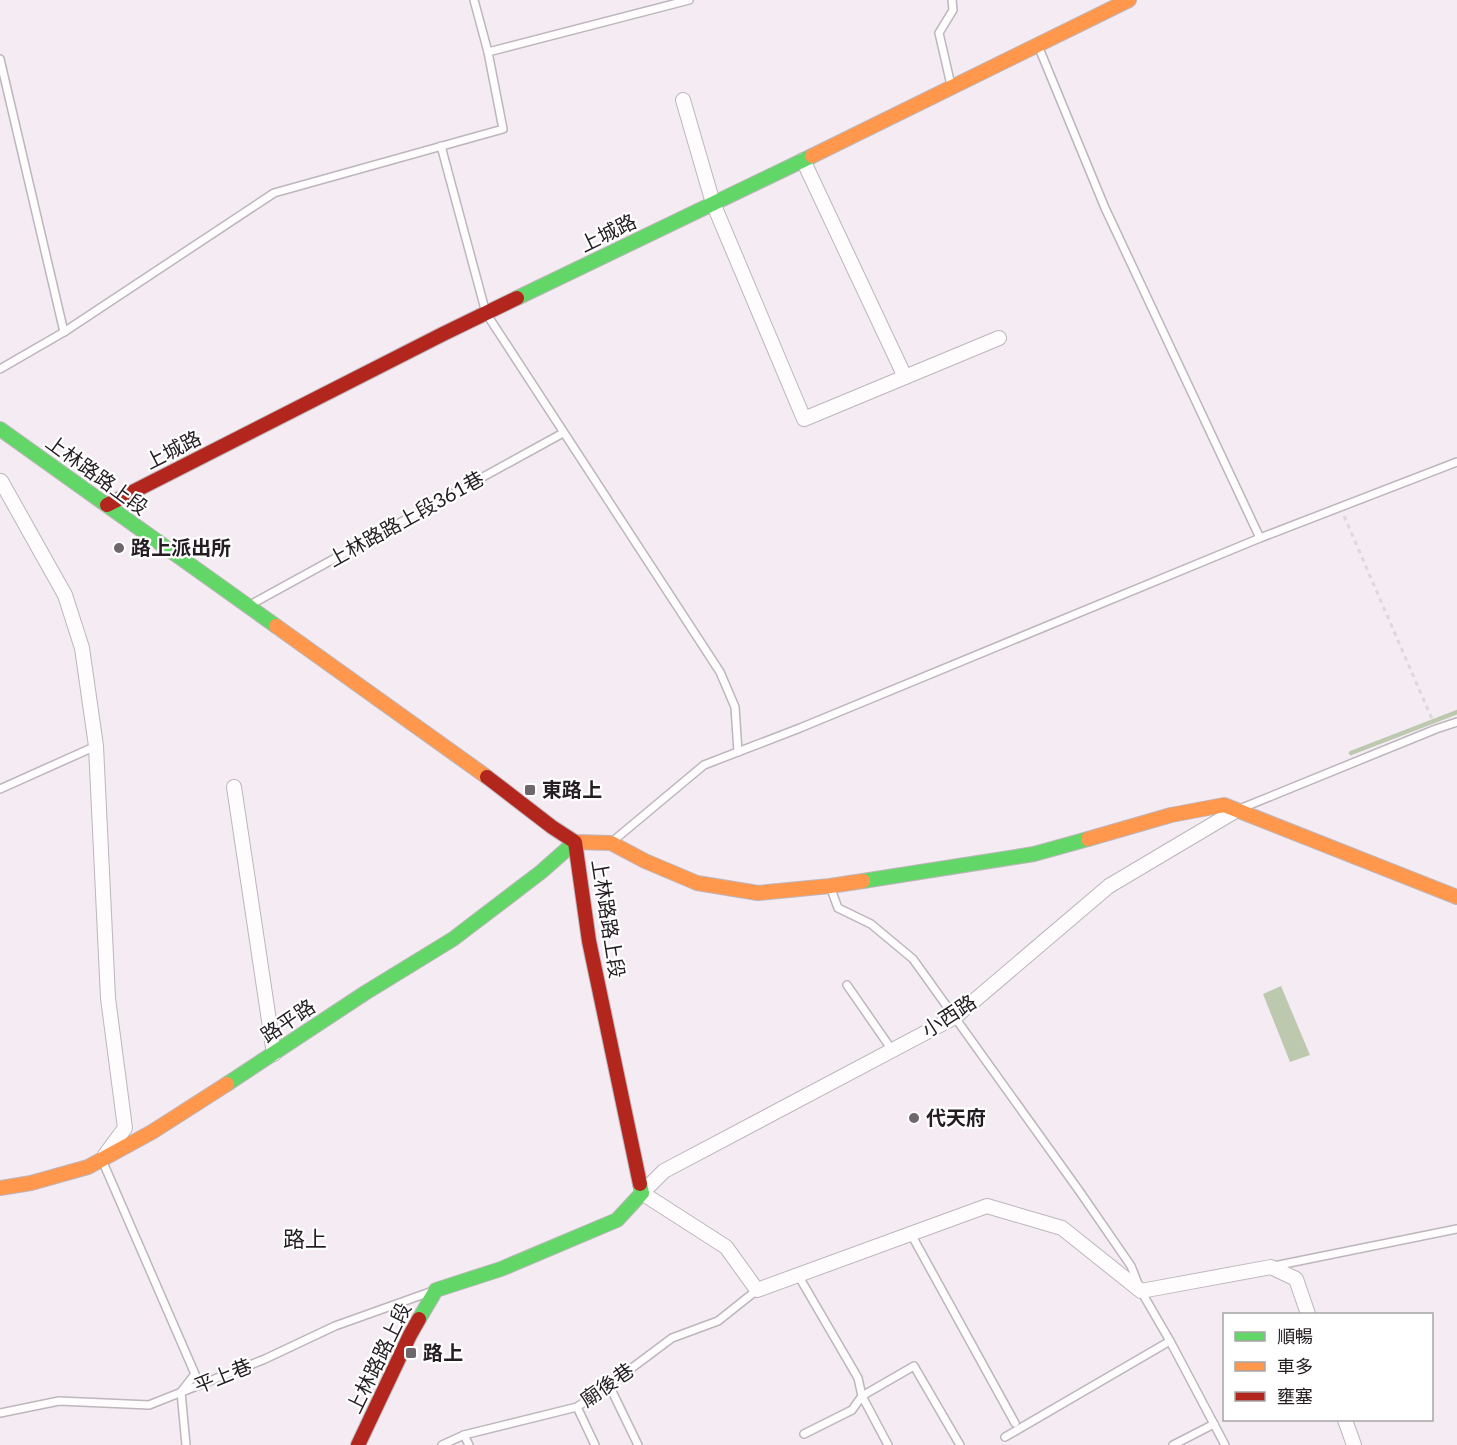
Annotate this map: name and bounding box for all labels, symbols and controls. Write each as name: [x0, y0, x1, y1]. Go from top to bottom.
street label: 上城路: [575, 208, 640, 256]
street label: 上城路: [140, 425, 205, 473]
street label: 上林路路上段: [42, 429, 153, 519]
street label: 上林路路上段361巷: [323, 465, 488, 571]
place label: 路上派出所: [131, 535, 231, 559]
marker: 路上派出所: [112, 541, 126, 555]
place label: 東路上: [542, 777, 602, 801]
marker: 東路上: [523, 783, 537, 797]
street label: 上林路路上段: [588, 858, 630, 980]
street label: 小西路: [917, 989, 980, 1042]
street label: 路平路: [256, 993, 319, 1047]
place label: 代天府: [926, 1105, 986, 1129]
marker: 代天府: [907, 1111, 921, 1125]
district label: 路上: [283, 1225, 327, 1252]
street label: 上林路路上段: [341, 1298, 415, 1417]
legend: [1223, 1313, 1433, 1421]
text: 順暢: [1277, 1325, 1313, 1347]
place label: 路上: [423, 1340, 463, 1364]
marker: 路上: [404, 1346, 418, 1360]
street label: 平上巷: [190, 1353, 255, 1397]
text: 車多: [1277, 1355, 1313, 1377]
street label: 廟後巷: [575, 1357, 638, 1411]
text: 壅塞: [1277, 1385, 1313, 1407]

